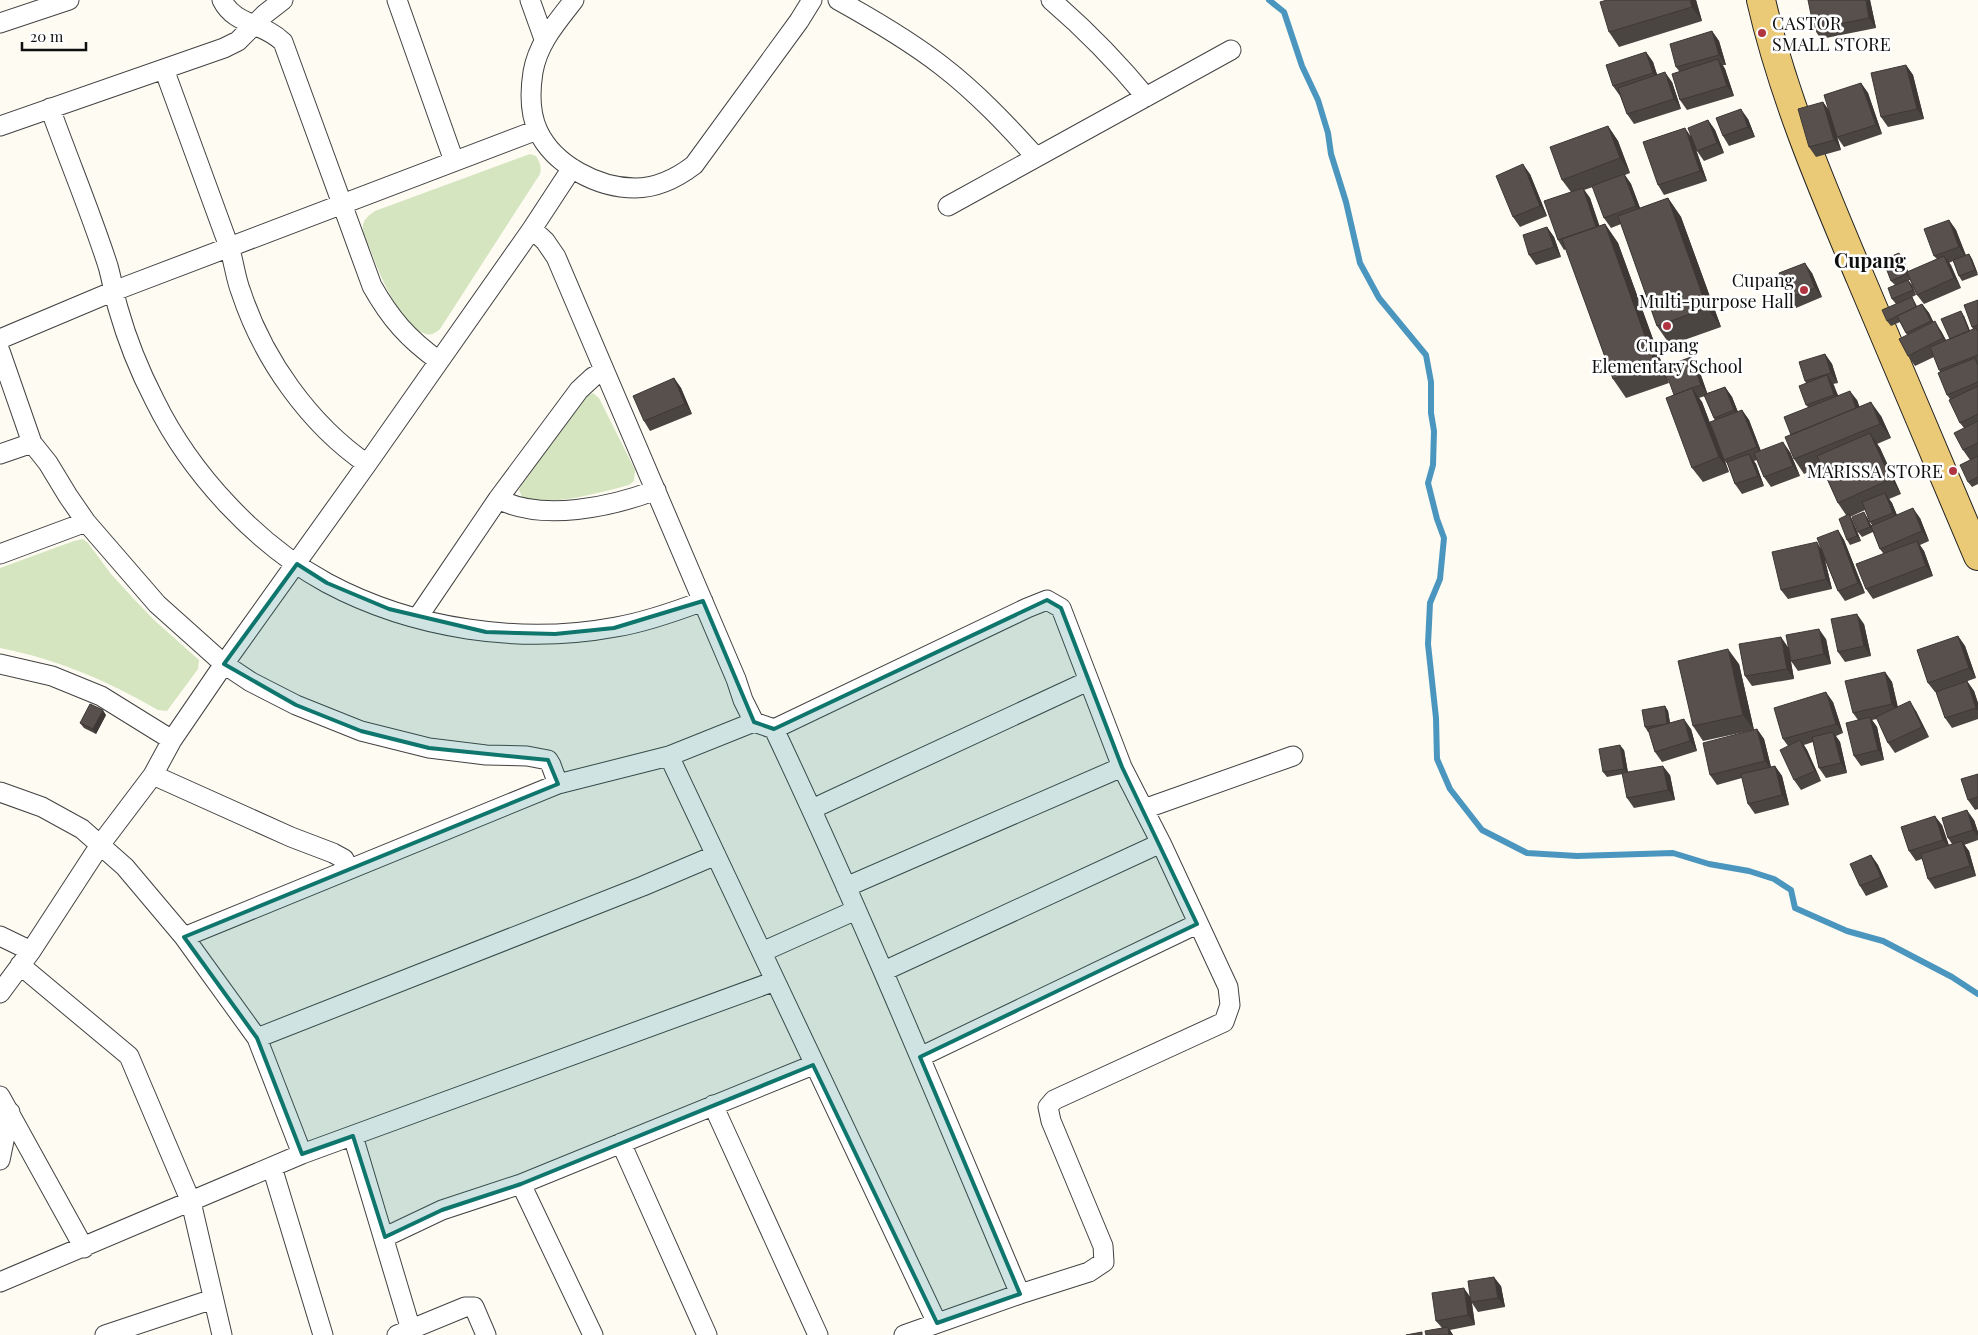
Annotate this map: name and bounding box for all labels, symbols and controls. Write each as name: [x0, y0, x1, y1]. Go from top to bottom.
place label: CASTOR SMALL STORE: [1772, 11, 1891, 56]
scale bar: [22, 20, 86, 52]
text: 20 m: [30, 26, 64, 46]
marker: CASTOR SMALL STORE: [1756, 27, 1768, 39]
district label: Cupang: [1834, 246, 1906, 273]
place label: Cupang Multi-purpose Hall: [1639, 268, 1794, 313]
marker: Cupang Multi-purpose Hall: [1798, 284, 1810, 296]
marker: Cupang Elementary School: [1661, 320, 1673, 332]
place label: Cupang Elementary School: [1591, 333, 1743, 378]
place label: MARISSA STORE: [1807, 459, 1943, 483]
marker: MARISSA STORE: [1947, 465, 1959, 477]

